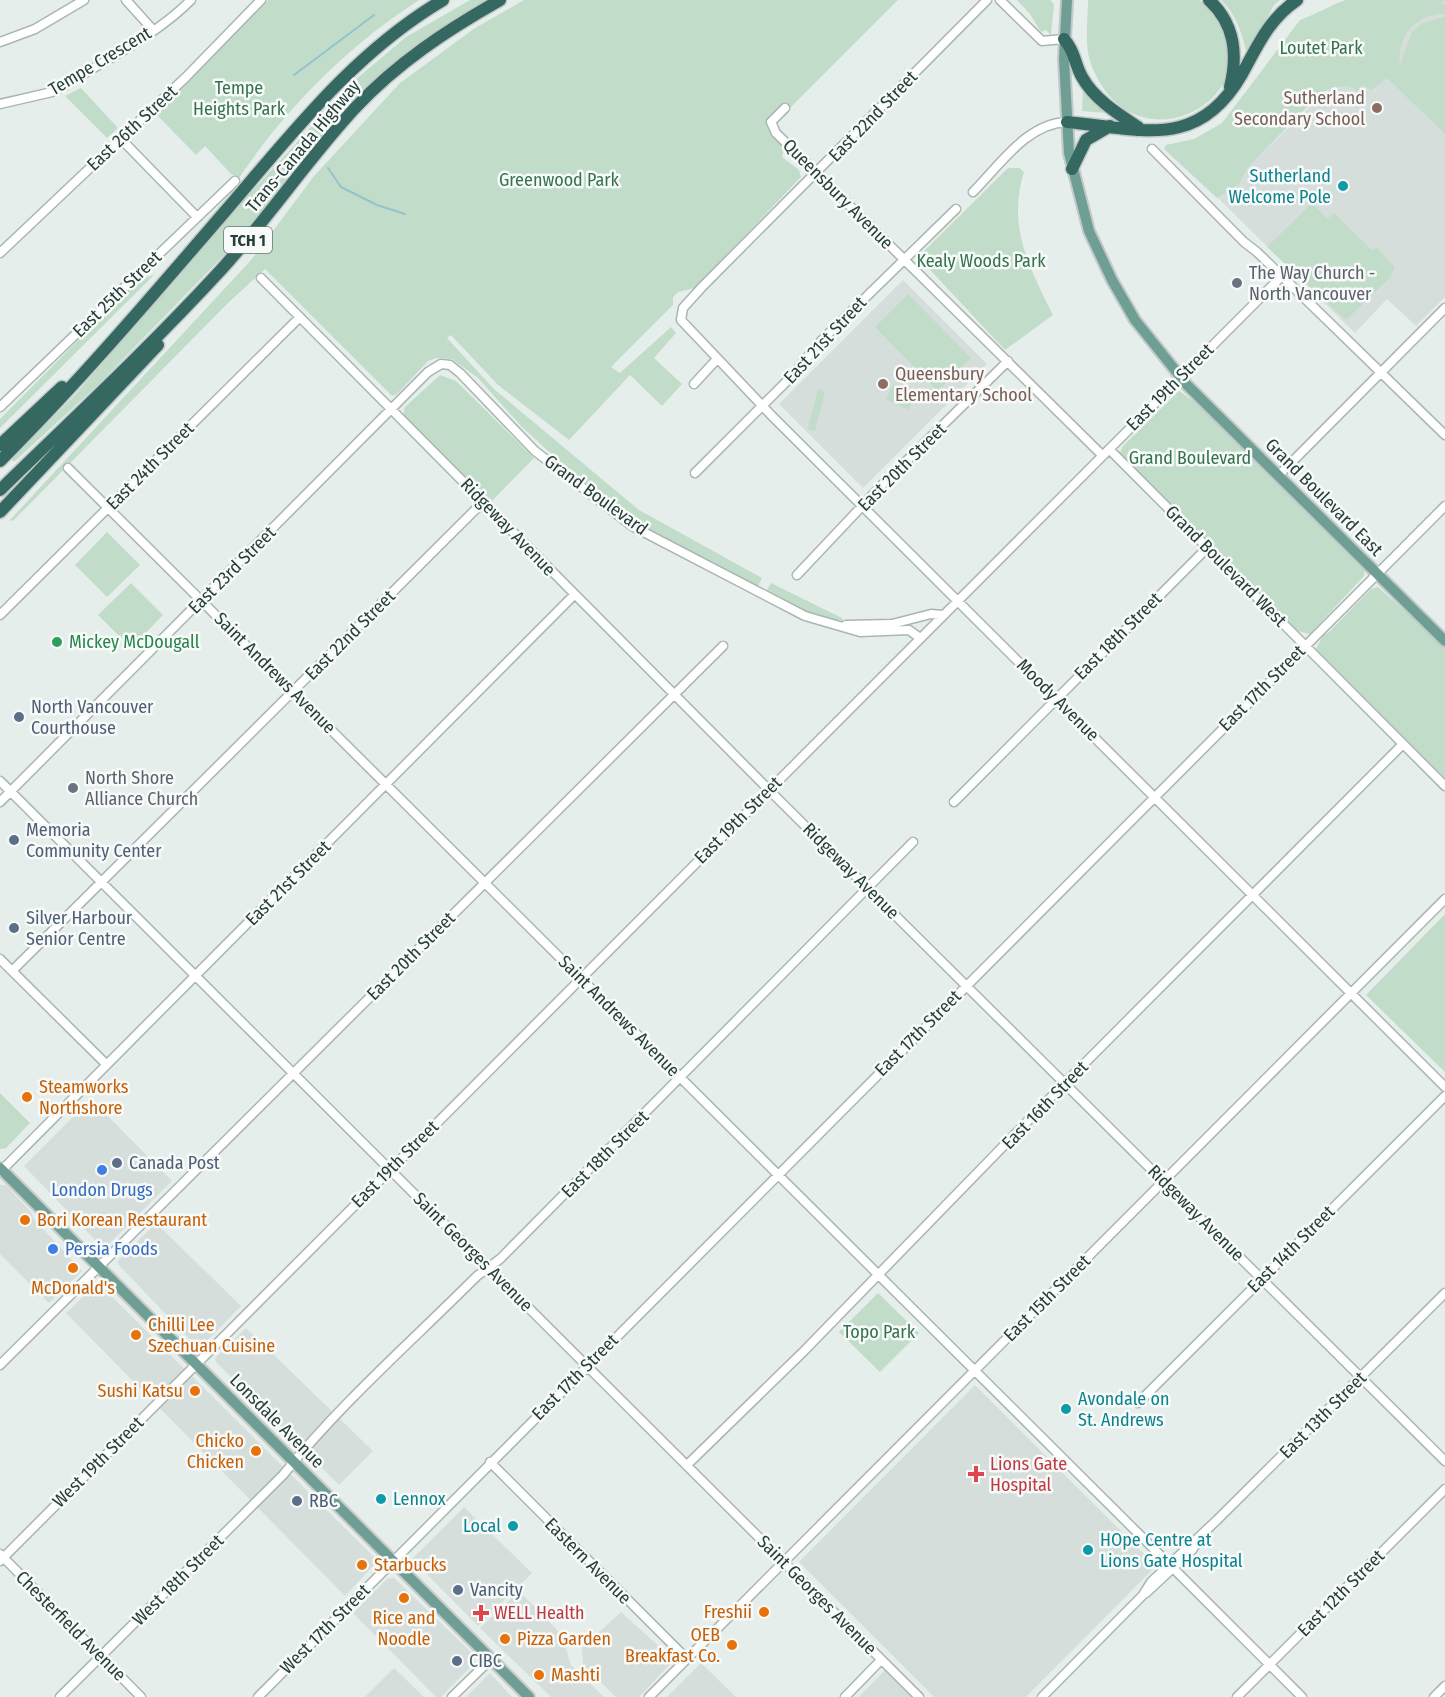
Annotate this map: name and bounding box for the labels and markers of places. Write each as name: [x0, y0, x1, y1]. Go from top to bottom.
place label: Sutherland Secondary School: [1234, 87, 1365, 130]
marker: Sutherland Secondary School: [1370, 101, 1384, 115]
place label: Sutherland Welcome Pole: [1228, 165, 1331, 208]
marker: Sutherland Welcome Pole: [1336, 179, 1350, 193]
place label: The Way Church - North Vancouver: [1249, 262, 1375, 305]
marker: The Way Church - North Vancouver: [1230, 276, 1244, 290]
place label: Queensbury Elementary School: [895, 363, 1032, 406]
marker: Queensbury Elementary School: [876, 377, 890, 391]
place label: Mickey McDougall: [69, 631, 200, 653]
marker: Mickey McDougall: [50, 635, 64, 649]
place label: North Vancouver Courthouse: [31, 696, 154, 739]
marker: North Vancouver Courthouse: [12, 710, 26, 724]
place label: North Shore Alliance Church: [85, 767, 198, 810]
marker: North Shore Alliance Church: [66, 781, 80, 795]
place label: Memoria Community Center: [26, 819, 162, 862]
marker: Memoria Community Center: [7, 833, 21, 847]
place label: Silver Harbour Senior Centre: [26, 907, 133, 950]
marker: Silver Harbour Senior Centre: [7, 921, 21, 935]
place label: Steamworks Northshore: [39, 1076, 129, 1119]
marker: Steamworks Northshore: [20, 1090, 34, 1104]
place label: Canada Post: [129, 1152, 220, 1174]
marker: Canada Post: [110, 1156, 124, 1170]
marker: London Drugs: [95, 1163, 109, 1177]
place label: London Drugs: [51, 1179, 153, 1201]
place label: Bori Korean Restaurant: [37, 1209, 207, 1231]
marker: Bori Korean Restaurant: [18, 1213, 32, 1227]
place label: Persia Foods: [65, 1238, 158, 1260]
marker: Persia Foods: [46, 1242, 60, 1256]
marker: McDonald's: [66, 1261, 80, 1275]
place label: McDonald's: [31, 1277, 115, 1299]
place label: Chilli Lee Szechuan Cuisine: [148, 1314, 275, 1357]
marker: Chilli Lee Szechuan Cuisine: [129, 1328, 143, 1342]
place label: Sushi Katsu: [98, 1380, 183, 1402]
marker: Sushi Katsu: [188, 1384, 202, 1398]
place label: Avondale on St. Andrews: [1078, 1388, 1169, 1431]
marker: Avondale on St. Andrews: [1059, 1402, 1073, 1416]
place label: Chicko Chicken: [187, 1430, 244, 1473]
marker: Chicko Chicken: [249, 1444, 263, 1458]
place label: Lions Gate Hospital: [990, 1453, 1067, 1496]
marker: Lions Gate Hospital: [967, 1465, 985, 1483]
place label: Lennox: [393, 1488, 446, 1510]
place label: RBC: [309, 1490, 338, 1512]
marker: Lennox: [374, 1492, 388, 1506]
marker: RBC: [290, 1494, 304, 1508]
place label: Local: [463, 1515, 501, 1537]
marker: Local: [506, 1519, 520, 1533]
place label: HOpe Centre at Lions Gate Hospital: [1100, 1529, 1243, 1572]
marker: HOpe Centre at Lions Gate Hospital: [1081, 1543, 1095, 1557]
place label: Starbucks: [374, 1554, 447, 1576]
marker: Starbucks: [355, 1558, 369, 1572]
place label: Vancity: [470, 1579, 523, 1601]
marker: Vancity: [451, 1583, 465, 1597]
marker: Rice and Noodle: [397, 1591, 411, 1605]
place label: Freshii: [704, 1601, 752, 1623]
place label: WELL Health: [494, 1602, 585, 1624]
marker: WELL Health: [472, 1604, 490, 1622]
marker: Freshii: [757, 1605, 771, 1619]
place label: Rice and Noodle: [373, 1607, 435, 1650]
place label: OEB Breakfast Co.: [625, 1624, 720, 1667]
place label: Pizza Garden: [517, 1628, 611, 1650]
marker: Pizza Garden: [498, 1632, 512, 1646]
marker: OEB Breakfast Co.: [725, 1638, 739, 1652]
place label: CIBC: [469, 1650, 502, 1672]
marker: CIBC: [450, 1654, 464, 1668]
place label: Mashti: [551, 1664, 600, 1686]
marker: Mashti: [532, 1668, 546, 1682]

